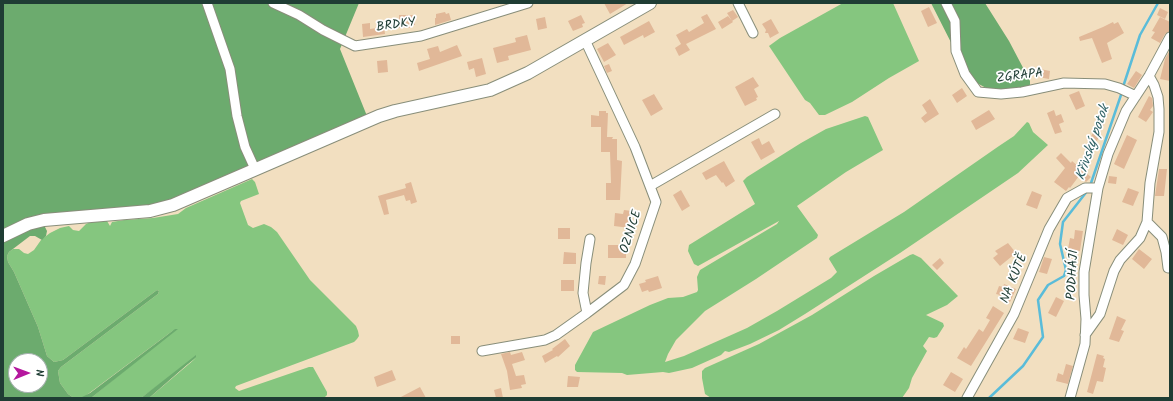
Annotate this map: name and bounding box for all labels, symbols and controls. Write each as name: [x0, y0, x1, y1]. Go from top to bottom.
street label: BRDKY: [375, 16, 417, 36]
street label: ZGRAPA: [996, 66, 1044, 88]
water label: Křivský potok: [1073, 103, 1115, 183]
street label: OZNICE: [618, 209, 646, 255]
street label: PODHÁJÍ: [1065, 250, 1083, 300]
street label: NA KÚTĚ: [998, 252, 1032, 306]
north arrow: [8, 353, 48, 393]
text: N: [30, 369, 48, 376]

